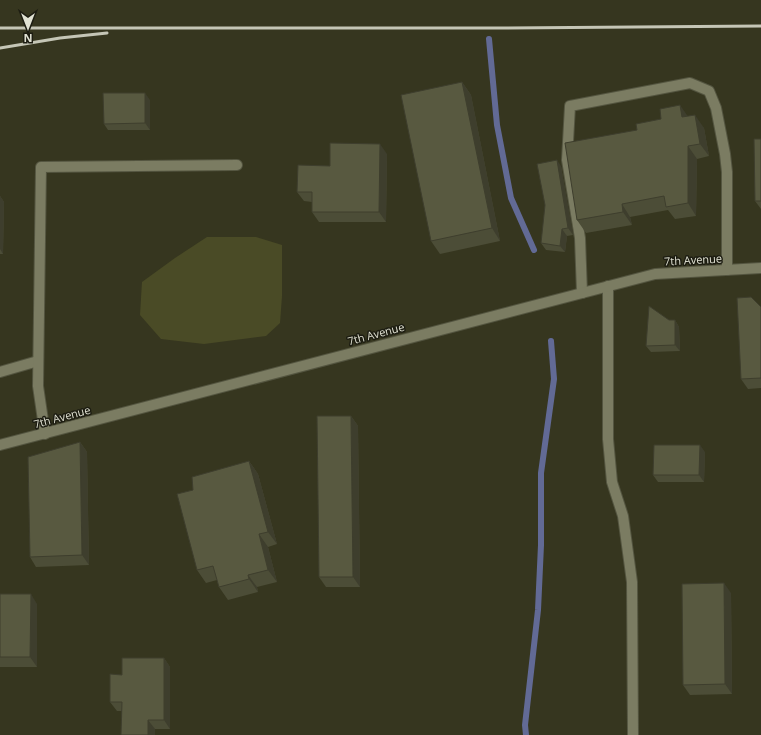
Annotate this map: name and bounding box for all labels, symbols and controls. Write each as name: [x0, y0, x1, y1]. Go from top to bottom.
north arrow: [8, 8, 48, 48]
text: N: [24, 31, 32, 46]
street label: 7th Avenue: [664, 250, 722, 269]
street label: 7th Avenue: [346, 319, 406, 348]
street label: 7th Avenue: [32, 402, 92, 431]

